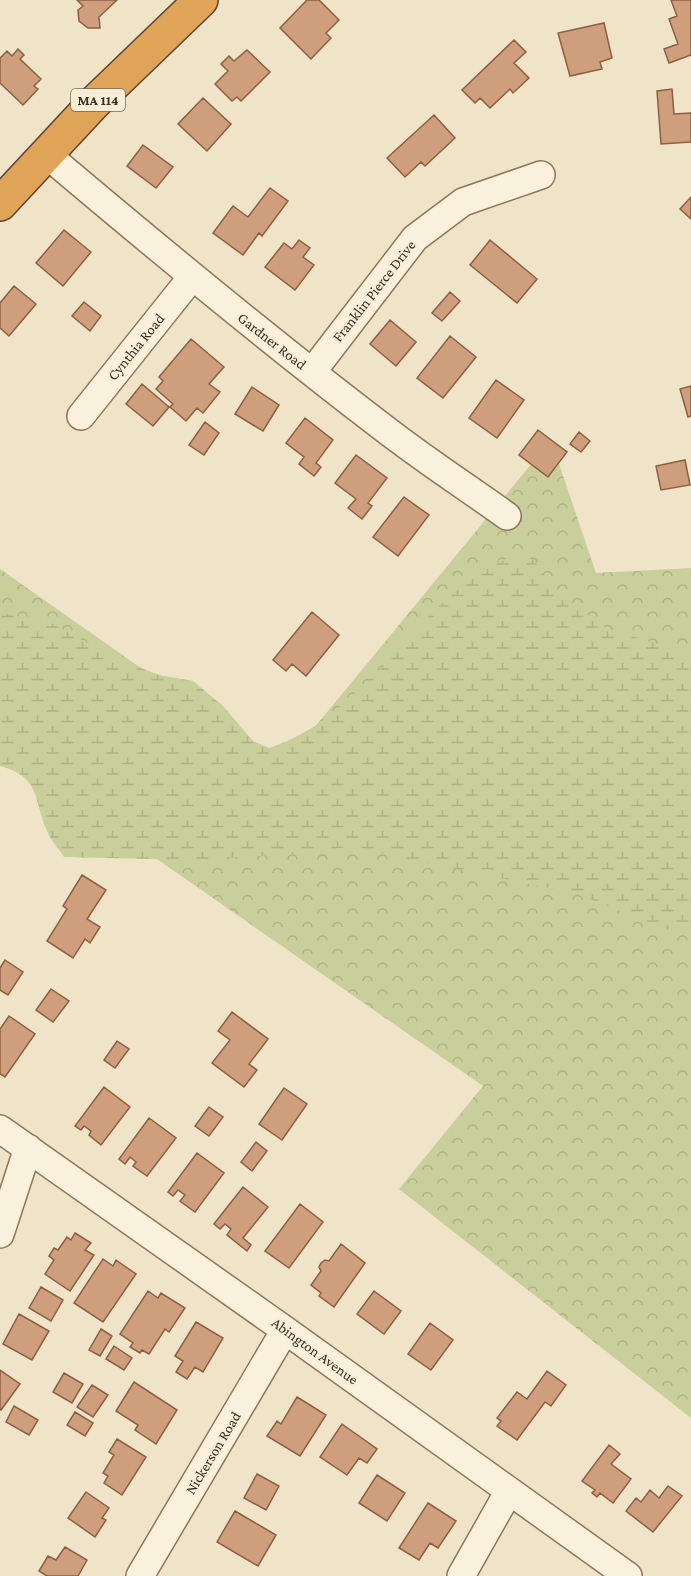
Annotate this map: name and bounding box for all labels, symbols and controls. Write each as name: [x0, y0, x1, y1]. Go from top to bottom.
road number: MA 114: [71, 89, 125, 111]
street label: Franklin Pierce Drive: [329, 237, 419, 345]
street label: Gardner Road: [235, 309, 310, 373]
street label: Cynthia Road: [104, 310, 169, 384]
street label: Abington Avenue: [268, 1314, 362, 1389]
street label: Nickerson Road: [182, 1409, 244, 1497]

